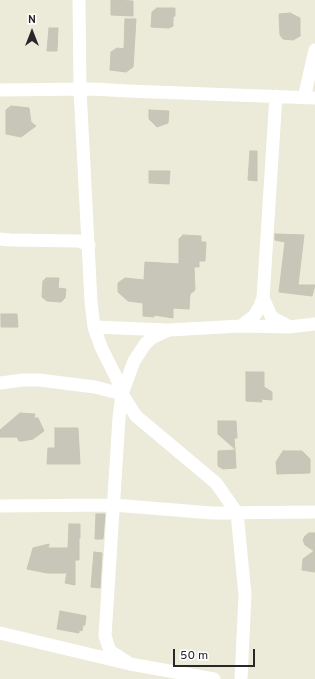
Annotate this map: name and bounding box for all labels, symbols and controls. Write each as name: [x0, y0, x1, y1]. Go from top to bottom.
north arrow: [12, 12, 52, 52]
text: N: [28, 13, 36, 27]
scale bar: [175, 641, 257, 667]
text: 50 m: [180, 648, 208, 664]

